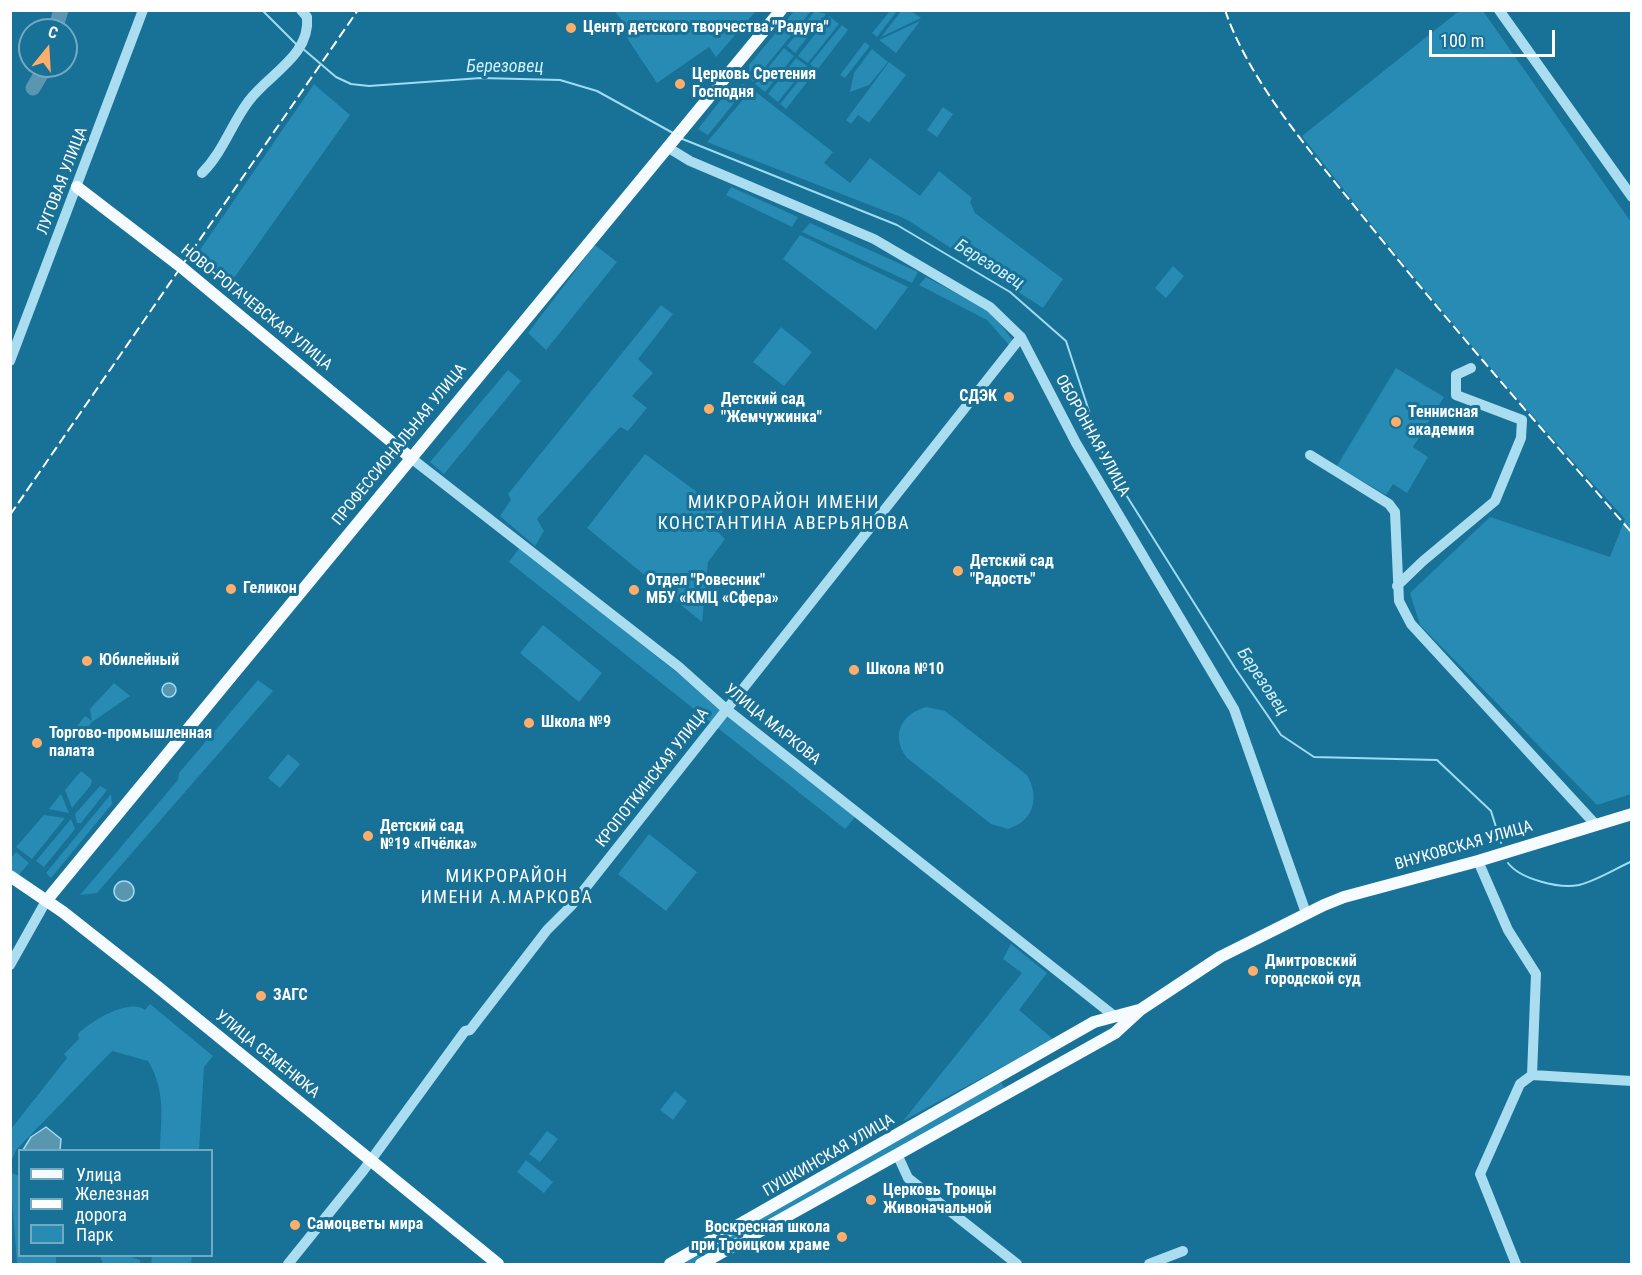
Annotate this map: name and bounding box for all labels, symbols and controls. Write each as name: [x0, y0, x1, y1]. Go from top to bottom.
north arrow: [18, 18, 78, 78]
place label: Центр детского творчества "Радуга": [583, 18, 829, 38]
scale bar: [1432, 18, 1558, 56]
marker: Центр детского творчества "Радуга": [564, 21, 578, 35]
text: С: [46, 22, 60, 43]
text: 100 m: [1440, 30, 1484, 51]
water label: Березовец: [466, 56, 544, 78]
place label: Церковь Сретения Господня: [692, 65, 816, 103]
marker: Церковь Сретения Господня: [673, 77, 687, 91]
street label: ЛУГОВАЯ УЛИЦА: [34, 124, 92, 238]
water label: Березовец: [950, 235, 1028, 295]
street label: НОВО-РОГАЧЕВСКАЯ УЛИЦА: [176, 241, 336, 375]
street label: ПРОФЕССИОНАЛЬНАЯ УЛИЦА: [329, 360, 471, 530]
street label: ОБОРОННАЯ УЛИЦА: [1051, 372, 1133, 500]
place label: СДЭК: [959, 387, 997, 407]
place label: Детский сад "Жемчужинка": [721, 390, 822, 428]
marker: СДЭК: [1002, 390, 1016, 404]
marker: Детский сад "Жемчужинка": [702, 402, 716, 416]
place label: Теннисная академия: [1408, 403, 1478, 441]
marker: Теннисная академия: [1389, 415, 1403, 429]
district label: МИКРОРАЙОН ИМЕНИ КОНСТАНТИНА АВЕРЬЯНОВА: [658, 492, 910, 534]
place label: Детский сад "Радость": [970, 552, 1054, 590]
marker: Детский сад "Радость": [951, 564, 965, 578]
place label: Отдел "Ровесник" МБУ «КМЦ «Сфера»: [646, 571, 779, 609]
place label: Геликон: [243, 579, 297, 599]
marker: Геликон: [224, 582, 238, 596]
marker: Отдел "Ровесник" МБУ «КМЦ «Сфера»: [627, 583, 641, 597]
water label: Березовец: [1231, 644, 1293, 720]
place label: Юбилейный: [99, 651, 179, 671]
marker: Юбилейный: [80, 654, 94, 668]
place label: Школа №10: [866, 660, 944, 680]
marker: Школа №10: [847, 663, 861, 677]
street label: УЛИЦА МАРКОВА: [720, 680, 824, 770]
street label: КРОПОТКИНСКАЯ УЛИЦА: [593, 704, 713, 852]
place label: Школа №9: [541, 713, 611, 733]
marker: Школа №9: [522, 716, 536, 730]
place label: Торгово-промышленная палата: [49, 724, 212, 762]
marker: Торгово-промышленная палата: [30, 736, 44, 750]
place label: Детский сад №19 «Пчёлка»: [380, 817, 477, 855]
street label: ВНУКОВСКАЯ УЛИЦА: [1393, 817, 1535, 875]
marker: Детский сад №19 «Пчёлка»: [361, 829, 375, 843]
district label: МИКРОРАЙОН ИМЕНИ А.МАРКОВА: [421, 866, 593, 908]
place label: Дмитровский городской суд: [1265, 952, 1361, 990]
marker: Дмитровский городской суд: [1246, 964, 1260, 978]
place label: ЗАГС: [273, 986, 308, 1006]
marker: ЗАГС: [254, 989, 268, 1003]
street label: УЛИЦА СЕМЕНЮКА: [211, 1007, 323, 1103]
street label: ПУШКИНСКАЯ УЛИЦА: [760, 1111, 898, 1201]
legend: [18, 1149, 213, 1257]
text: Улица: [76, 1164, 122, 1185]
place label: Церковь Троицы Живоначальной: [883, 1181, 997, 1219]
text: Железная дорога: [75, 1183, 150, 1225]
marker: Церковь Троицы Живоначальной: [864, 1193, 878, 1207]
place label: Самоцветы мира: [307, 1215, 423, 1235]
marker: Самоцветы мира: [288, 1218, 302, 1232]
place label: Воскресная школа при Троицком храме: [691, 1218, 830, 1256]
text: Парк: [76, 1224, 113, 1245]
marker: Воскресная школа при Троицком храме: [835, 1230, 849, 1244]

